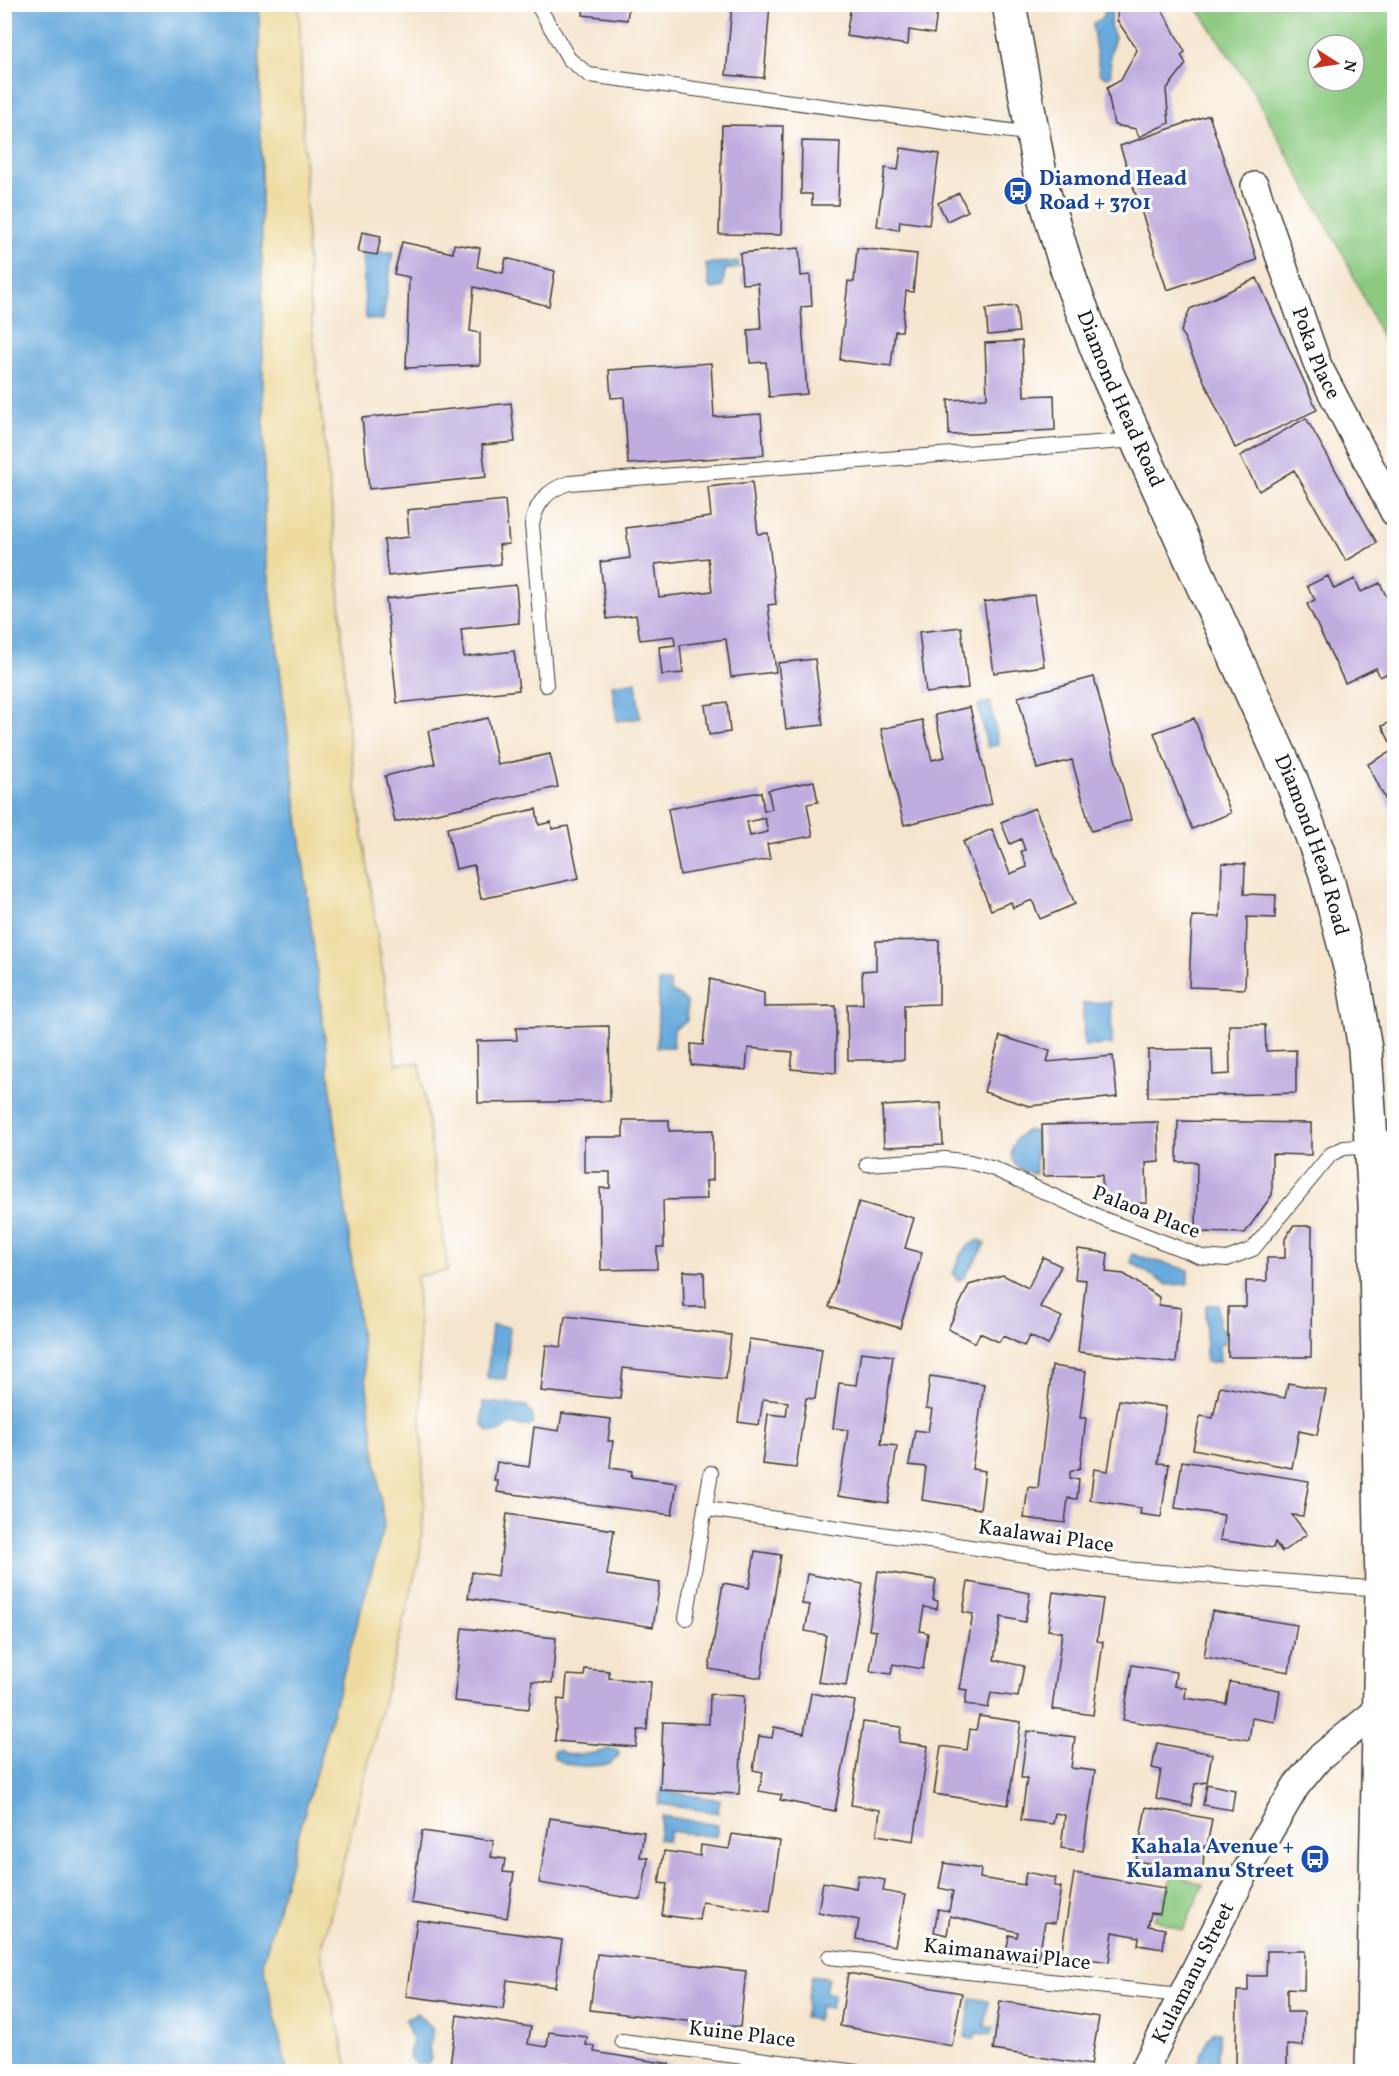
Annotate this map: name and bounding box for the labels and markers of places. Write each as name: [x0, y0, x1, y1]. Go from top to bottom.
place label: Diamond Head Road + 3701: [1039, 165, 1187, 218]
bus stop icon: Diamond Head Road + 3701: [1002, 175, 1034, 207]
place label: Kahala Avenue + Kulamanu Street: [1126, 1833, 1294, 1886]
bus stop icon: Kahala Avenue + Kulamanu Street: [1299, 1843, 1331, 1875]

